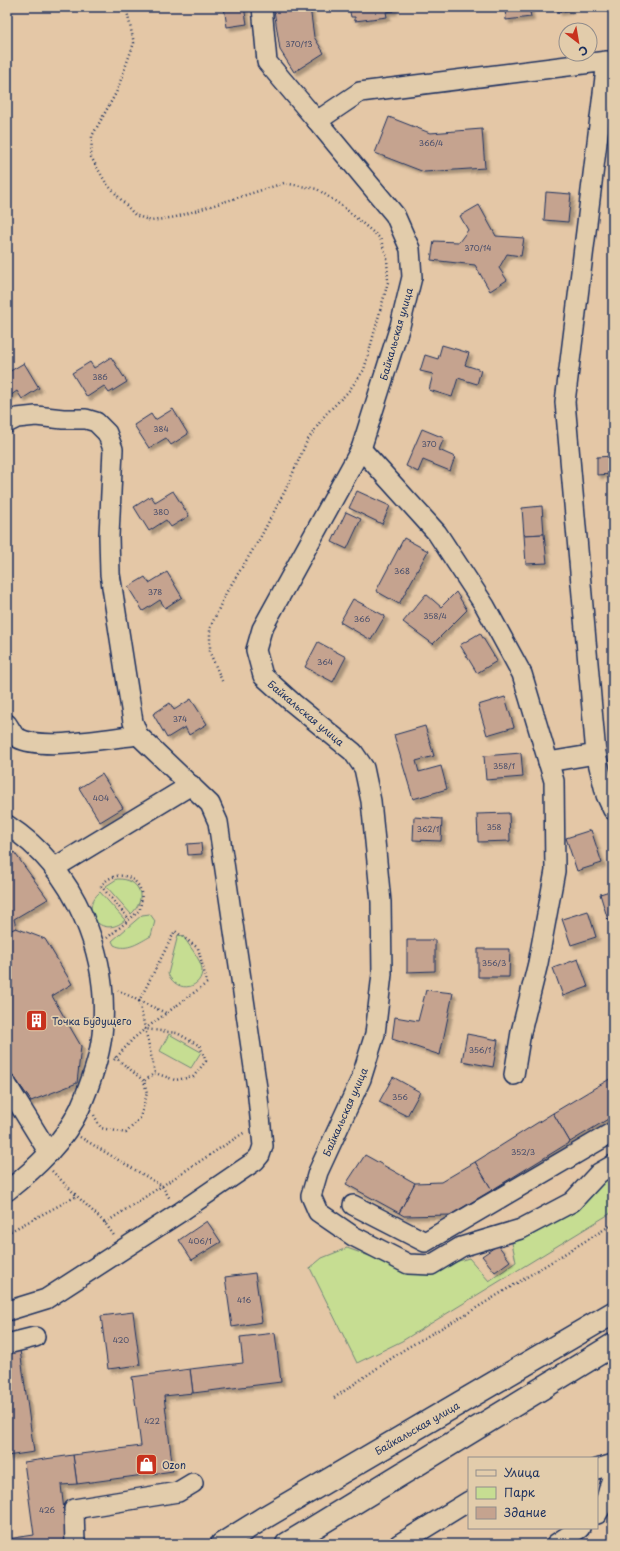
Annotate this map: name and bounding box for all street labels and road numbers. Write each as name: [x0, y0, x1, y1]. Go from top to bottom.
street label: Байкальская улица: [375, 285, 416, 382]
street label: Байкальская улица: [265, 676, 348, 750]
street label: Байкальская улица: [318, 1064, 371, 1159]
street label: Байкальская улица: [371, 1397, 463, 1458]

